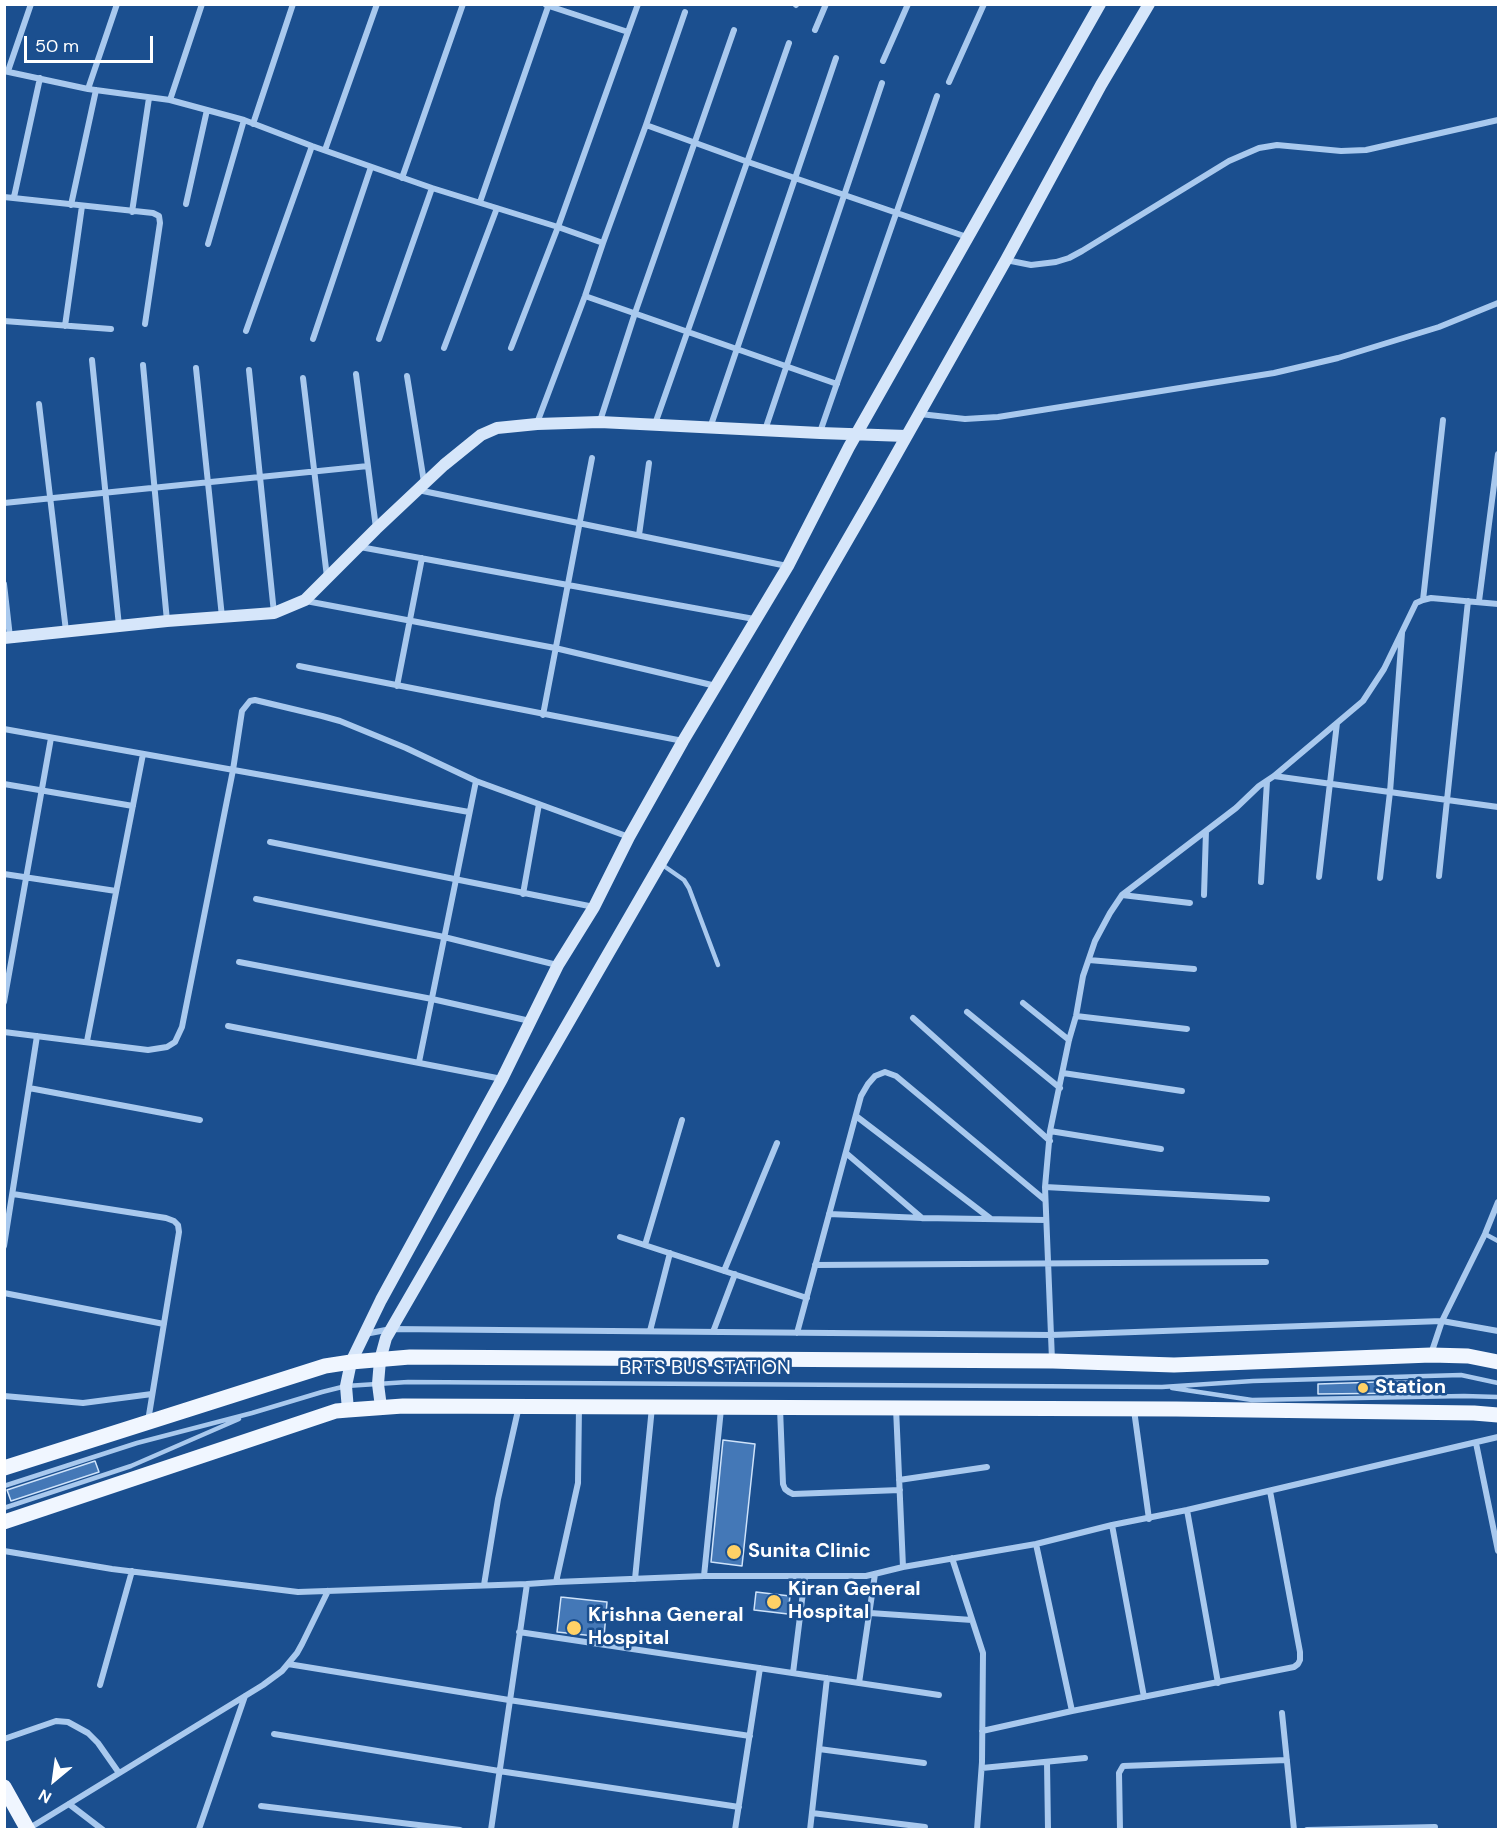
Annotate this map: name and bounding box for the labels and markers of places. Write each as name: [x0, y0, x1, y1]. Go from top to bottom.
place label: Station: [1375, 1376, 1446, 1400]
marker: Station: [1356, 1381, 1370, 1395]
place label: Sunita Clinic: [748, 1540, 871, 1564]
marker: Sunita Clinic: [725, 1543, 743, 1561]
place label: Kiran General Hospital: [788, 1578, 921, 1625]
marker: Kiran General Hospital: [765, 1593, 783, 1611]
place label: Krishna General Hospital: [588, 1604, 744, 1651]
marker: Krishna General Hospital: [565, 1619, 583, 1637]

